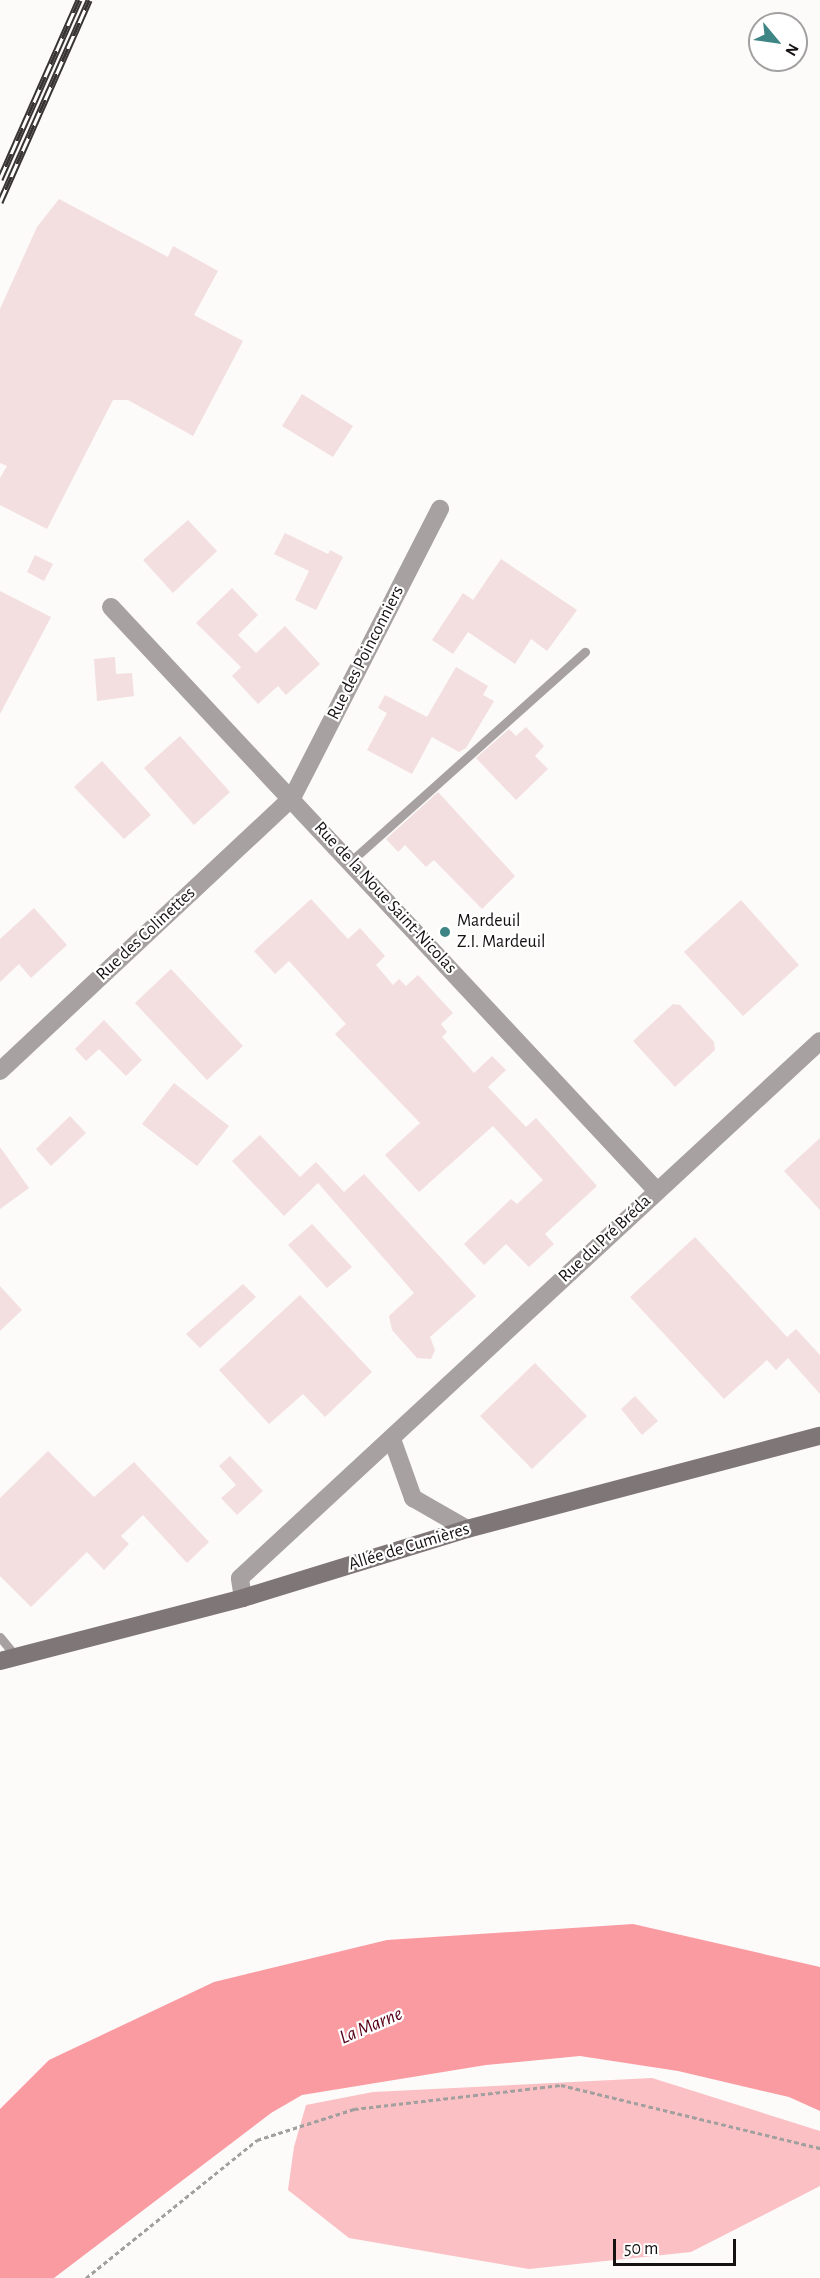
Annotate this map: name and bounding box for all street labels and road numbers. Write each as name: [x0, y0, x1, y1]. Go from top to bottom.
street label: Rue des Poinconniers: [323, 582, 409, 724]
street label: Rue de la Noue Saint-Nicolas: [309, 817, 461, 979]
street label: Rue des Colinettes: [92, 883, 200, 985]
street label: Rue du Pré Bréda: [554, 1191, 656, 1287]
street label: Allée de Cumières: [346, 1518, 472, 1576]

